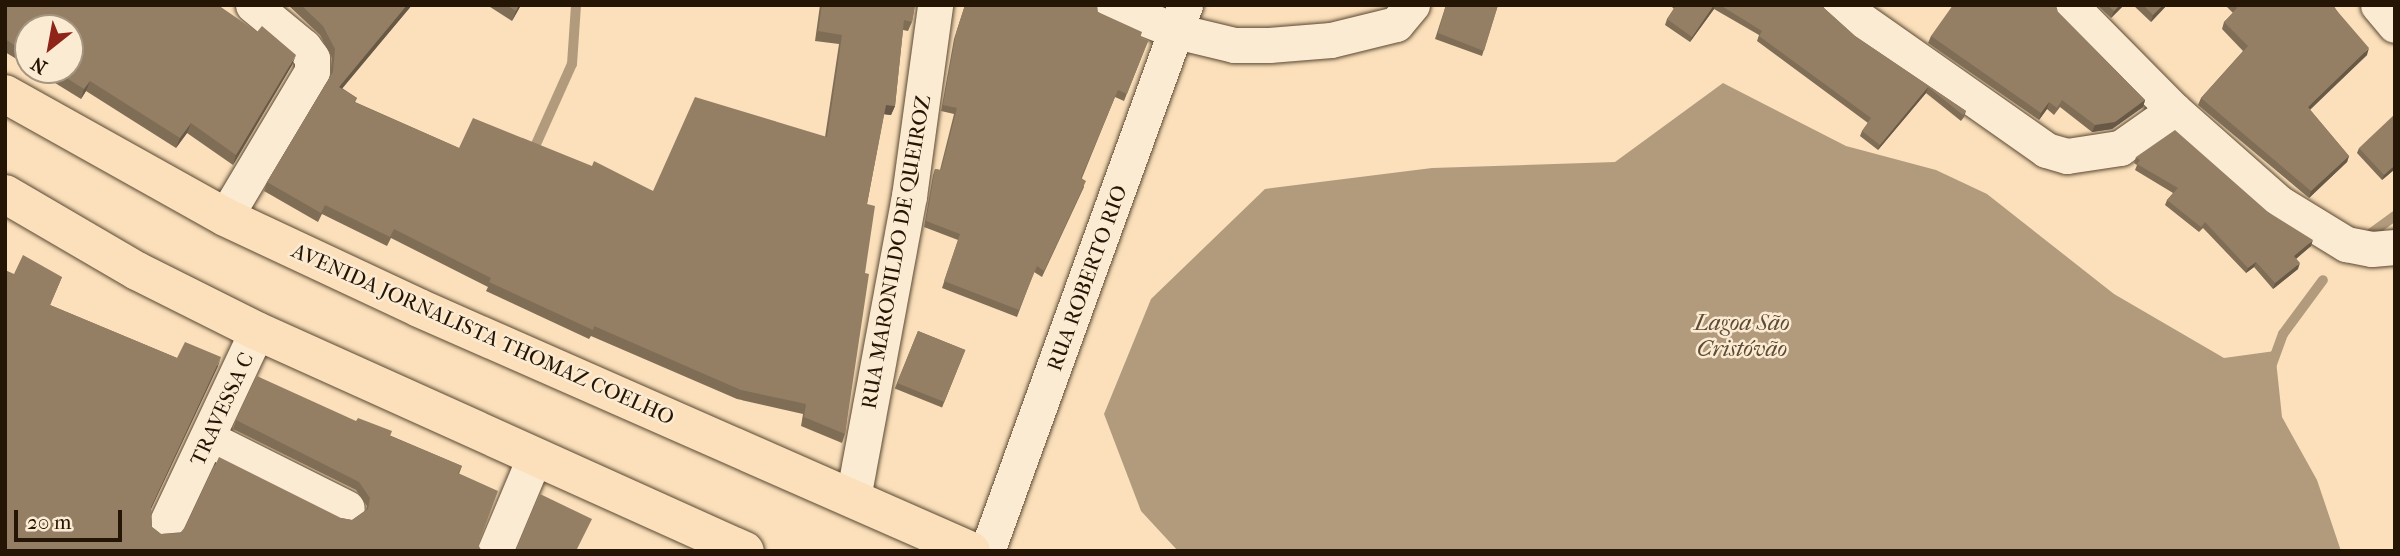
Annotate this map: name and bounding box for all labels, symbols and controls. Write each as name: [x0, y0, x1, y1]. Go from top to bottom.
north arrow: [14, 14, 84, 84]
text: N: [27, 52, 51, 78]
street label: RUA MARONILDO DE QUEIROZ: [856, 93, 936, 411]
street label: RUA ROBERTO RIO: [1042, 182, 1132, 374]
street label: AVENIDA JORNALISTA THOMAZ COELHO: [288, 238, 678, 430]
water label: Lagoa São Cristóvão: [1694, 309, 1790, 363]
street label: TRAVESSA C: [185, 348, 259, 470]
scale bar: [18, 496, 126, 540]
text: 20 m: [27, 510, 71, 534]

